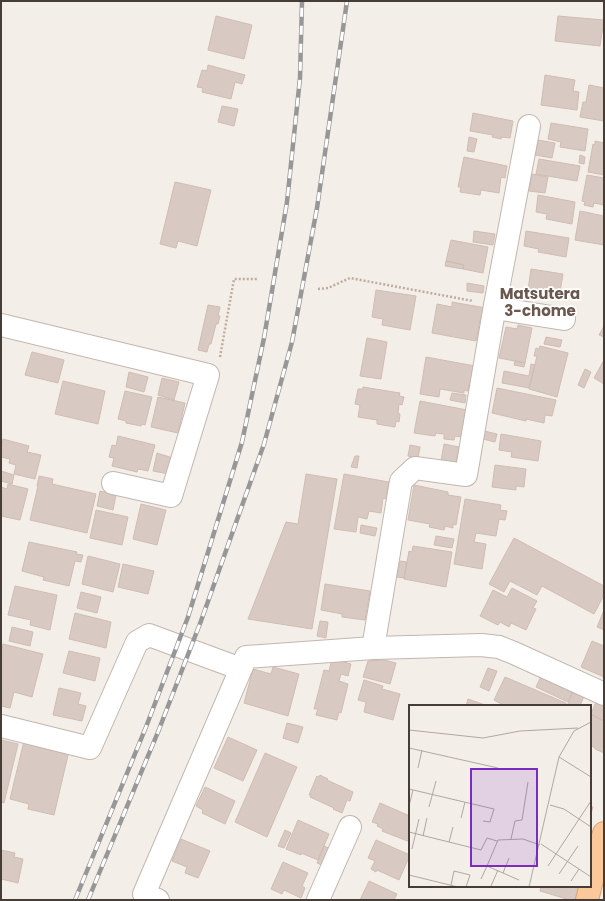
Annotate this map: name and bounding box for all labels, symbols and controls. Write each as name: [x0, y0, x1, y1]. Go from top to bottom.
district label: Matsutera 3-chome: [500, 283, 580, 321]
inset map: [409, 705, 591, 887]

